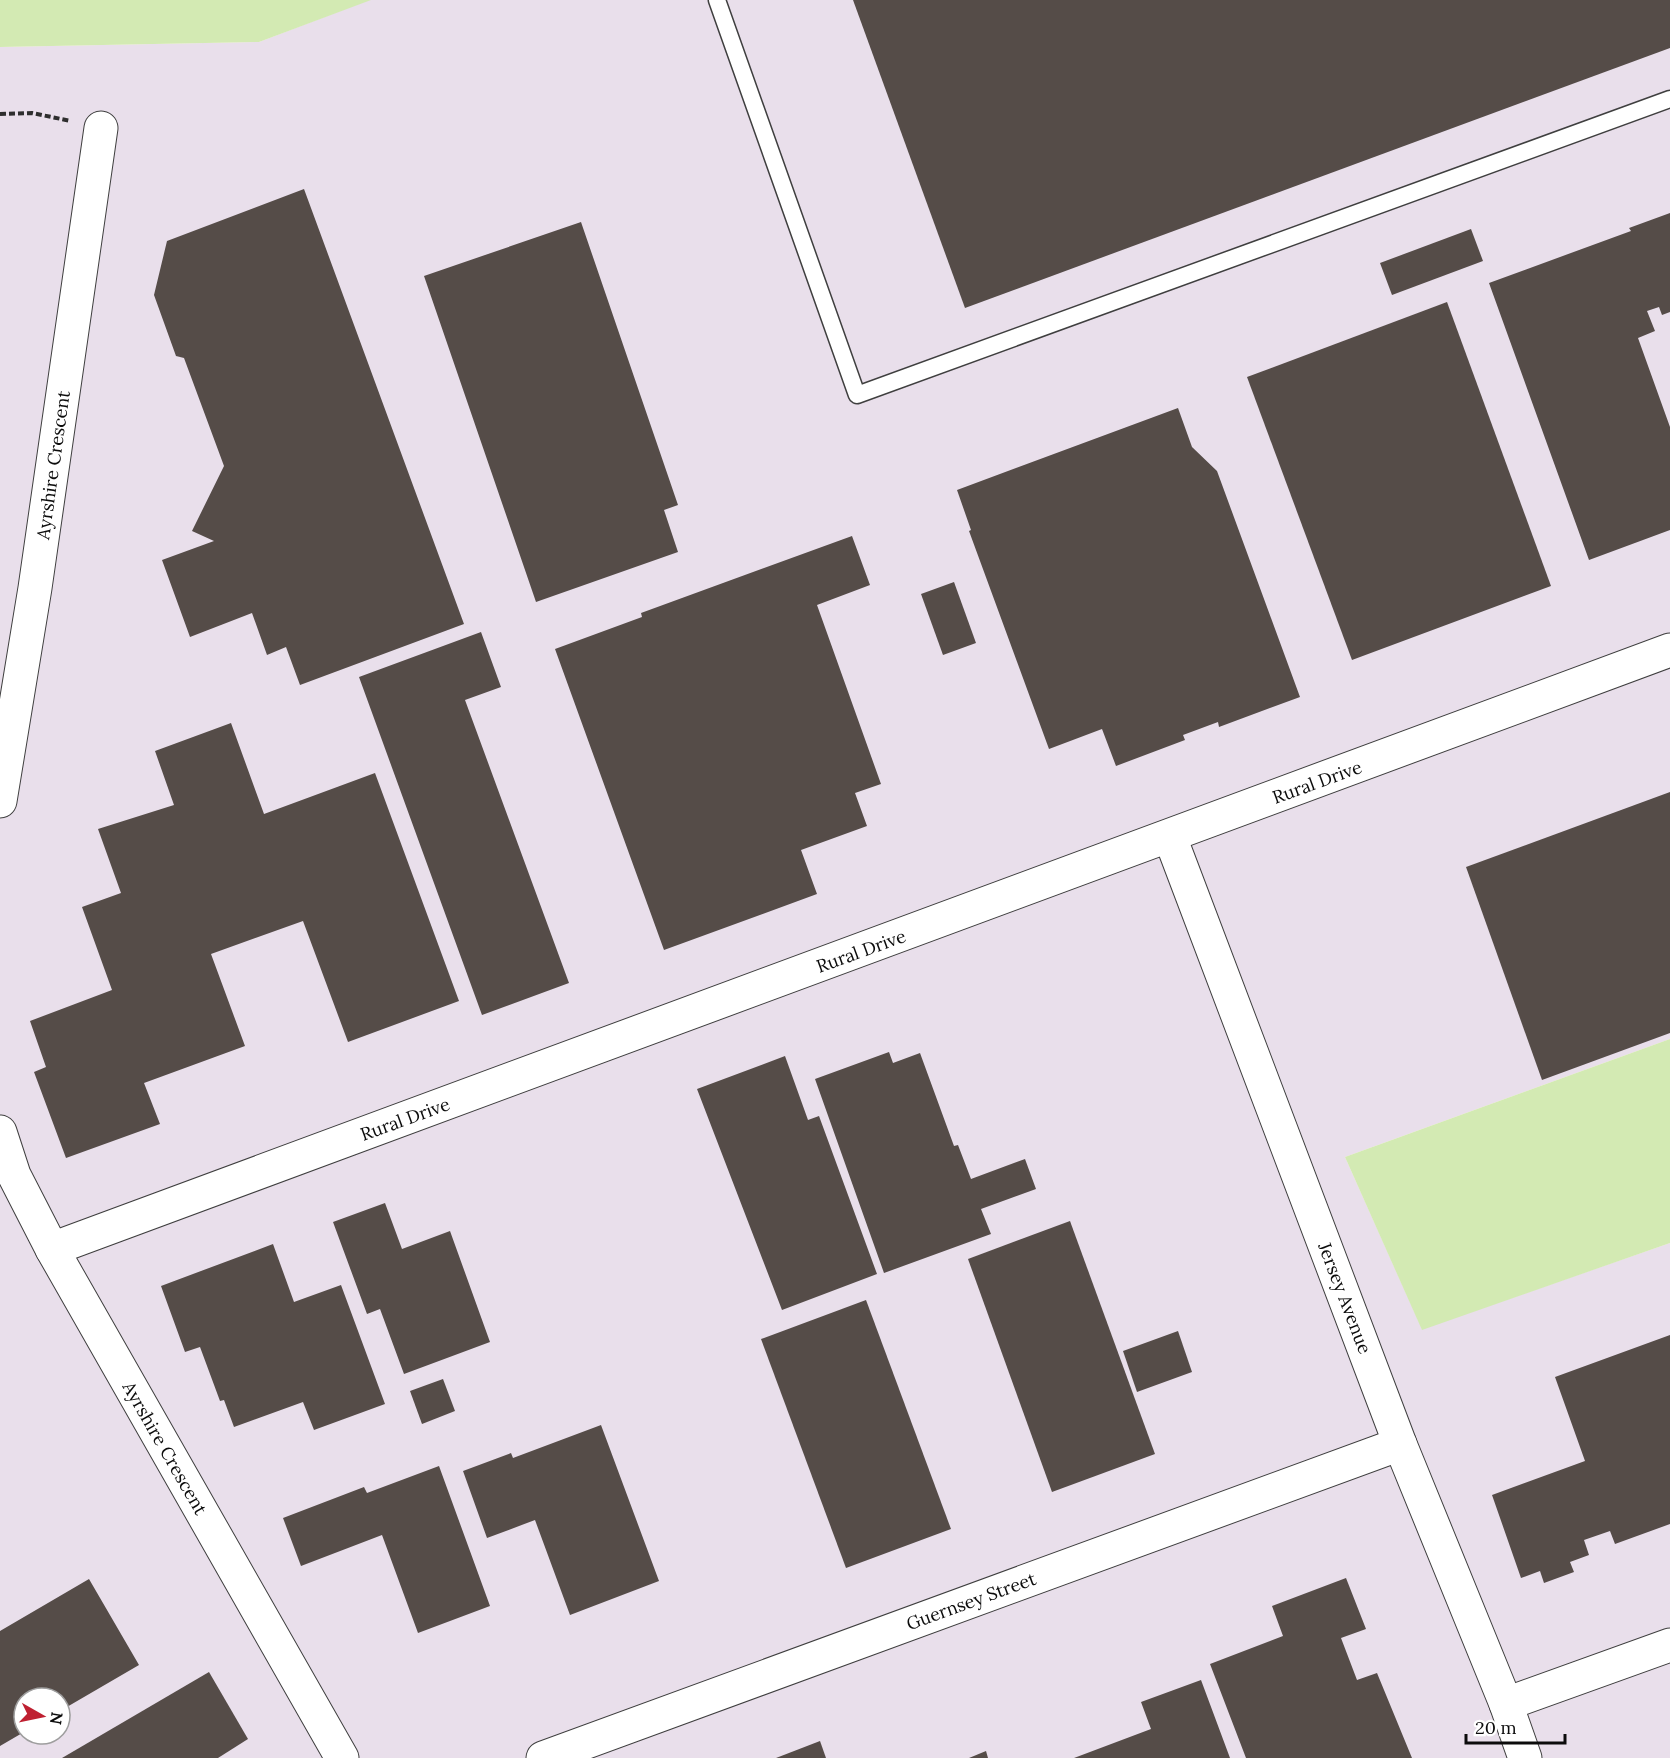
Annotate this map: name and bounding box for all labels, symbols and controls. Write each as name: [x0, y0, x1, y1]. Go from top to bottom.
street label: Ayrshire Crescent: [31, 389, 75, 542]
street label: Rural Drive: [1269, 755, 1365, 809]
street label: Rural Drive: [813, 924, 909, 978]
street label: Rural Drive: [357, 1092, 453, 1146]
street label: Jersey Avenue: [1313, 1238, 1377, 1357]
street label: Ayrshire Crescent: [117, 1376, 212, 1519]
street label: Guernsey Street: [903, 1567, 1039, 1635]
north arrow: [12, 1686, 72, 1746]
scale bar: [1466, 1707, 1565, 1745]
text: N: [46, 1711, 68, 1726]
text: 20 m: [1475, 1716, 1517, 1739]

